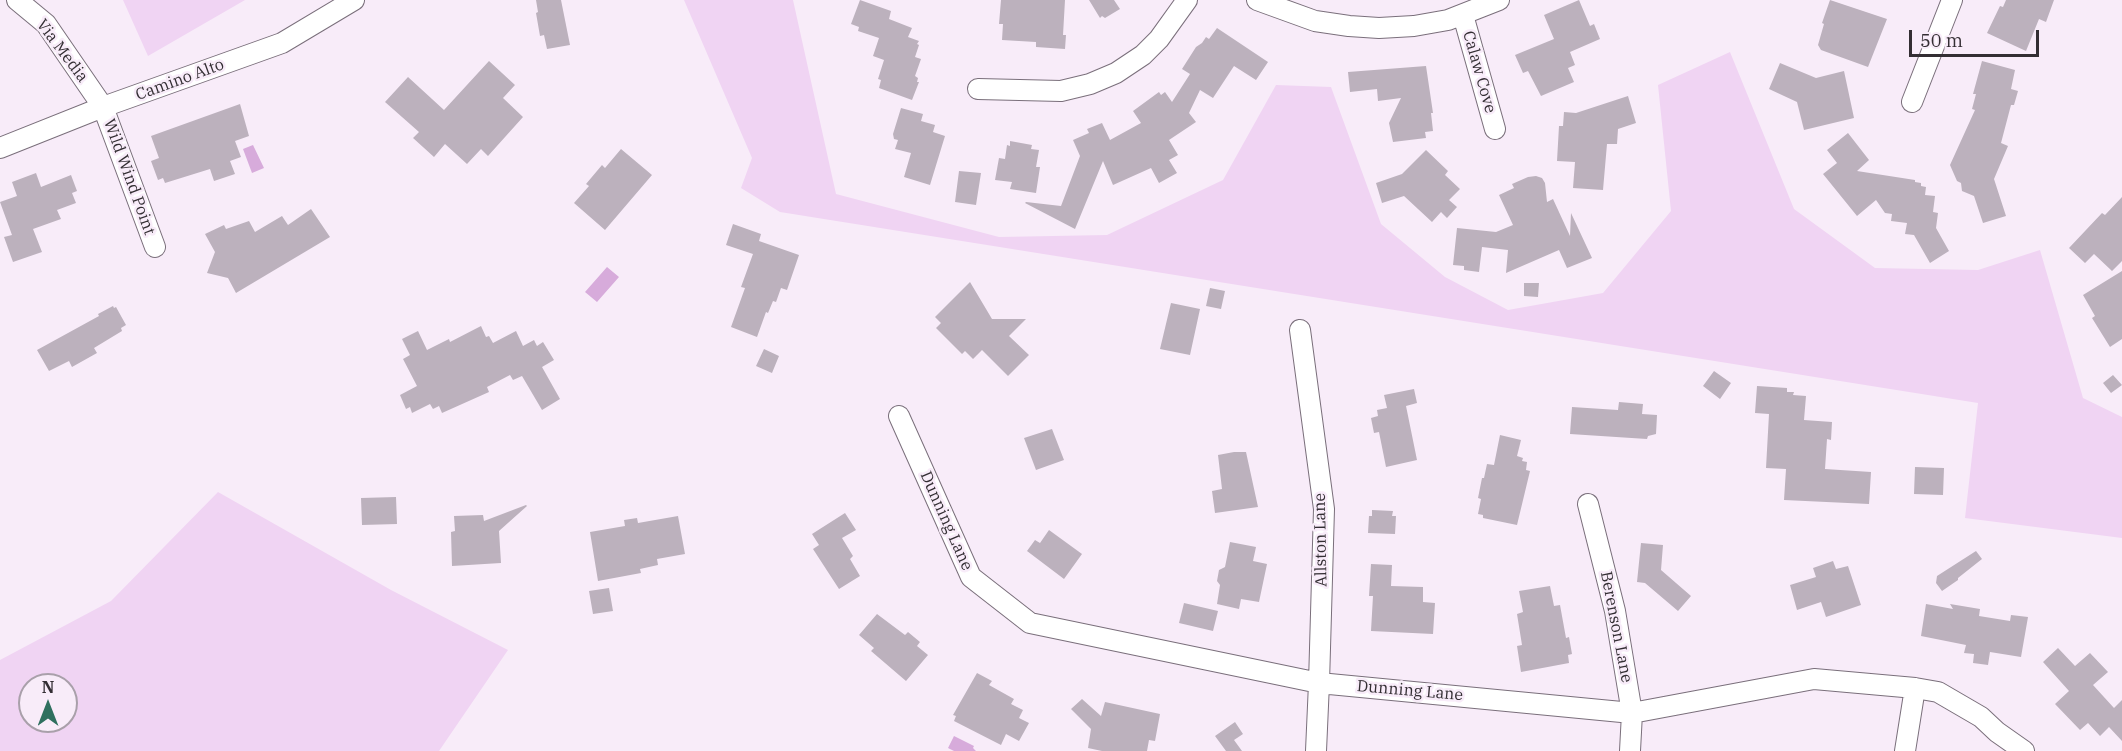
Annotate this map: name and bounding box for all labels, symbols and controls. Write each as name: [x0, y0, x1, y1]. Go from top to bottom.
street label: Via Media: [32, 16, 92, 86]
scale bar: [1912, 18, 2042, 56]
street label: Calaw Cove: [1458, 29, 1500, 115]
text: 50 m: [1920, 29, 1963, 52]
street label: Camino Alto: [133, 55, 227, 105]
street label: Wild Wind Point: [99, 116, 159, 238]
street label: Dunning Lane: [916, 469, 976, 573]
street label: Allston Lane: [1311, 493, 1331, 587]
street label: Berenson Lane: [1596, 570, 1636, 684]
north arrow: [18, 673, 78, 733]
text: N: [42, 677, 54, 697]
street label: Dunning Lane: [1356, 677, 1464, 705]

